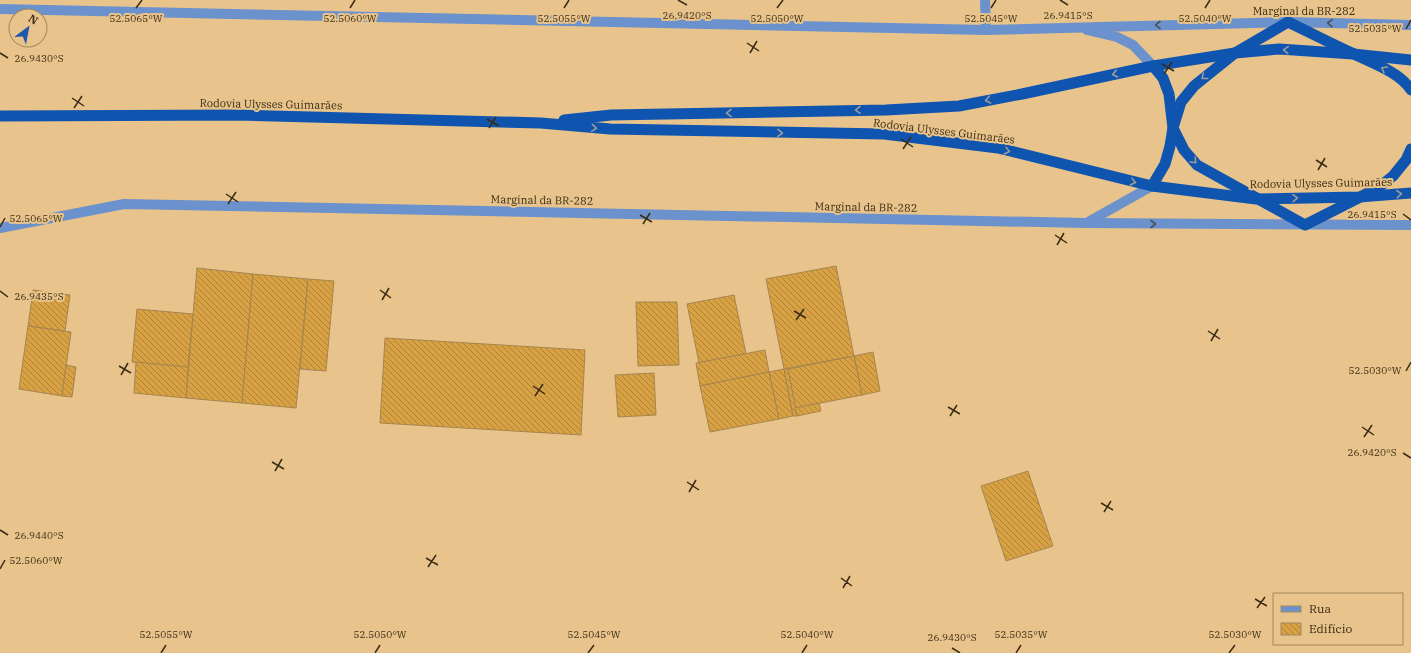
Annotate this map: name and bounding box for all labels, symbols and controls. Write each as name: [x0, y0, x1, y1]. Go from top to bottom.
street label: Marginal da BR-282: [1253, 4, 1355, 18]
north arrow: [8, 8, 48, 48]
text: 26.9420°S: [662, 9, 712, 22]
text: 26.9415°S: [1043, 9, 1093, 22]
text: N: [26, 11, 41, 28]
text: 52.5065°W: [109, 12, 163, 25]
text: 52.5060°W: [323, 12, 377, 25]
text: 52.5055°W: [537, 12, 591, 25]
text: 52.5050°W: [750, 12, 804, 25]
text: 52.5045°W: [964, 12, 1018, 25]
text: 52.5040°W: [1178, 12, 1232, 25]
one-way arrow: [1327, 19, 1333, 27]
one-way arrow: [1155, 21, 1161, 29]
text: 52.5035°W: [1348, 22, 1402, 35]
one-way arrow: [1283, 45, 1289, 54]
text: 26.9430°S: [14, 52, 64, 65]
one-way arrow: [1381, 66, 1388, 73]
one-way arrow: [1112, 69, 1118, 77]
one-way arrow: [1202, 72, 1209, 79]
one-way arrow: [985, 95, 991, 104]
street label: Rodovia Ulysses Guimarães: [200, 96, 342, 112]
one-way arrow: [855, 106, 861, 114]
one-way arrow: [726, 109, 732, 117]
street label: Rodovia Ulysses Guimarães: [872, 115, 1016, 147]
one-way arrow: [591, 123, 597, 132]
one-way arrow: [777, 129, 783, 137]
one-way arrow: [1004, 146, 1010, 154]
one-way arrow: [1189, 156, 1196, 164]
street label: Rodovia Ulysses Guimarães: [1250, 175, 1392, 191]
one-way arrow: [1130, 177, 1136, 185]
one-way arrow: [1396, 189, 1402, 198]
street label: Marginal da BR-282: [491, 192, 593, 208]
one-way arrow: [1292, 194, 1298, 202]
street label: Marginal da BR-282: [815, 199, 917, 215]
text: 26.9415°S: [1347, 208, 1397, 221]
text: 52.5065°W: [9, 212, 63, 225]
one-way arrow: [1150, 220, 1156, 228]
text: 26.9435°S: [14, 290, 64, 303]
text: 52.5030°W: [1348, 364, 1402, 377]
text: 26.9420°S: [1347, 446, 1397, 459]
text: 26.9440°S: [14, 529, 64, 542]
text: 52.5060°W: [9, 554, 63, 567]
legend: [1273, 593, 1403, 645]
text: Rua: [1309, 601, 1331, 616]
text: Edifício: [1309, 621, 1353, 636]
text: 52.5055°W: [139, 628, 193, 641]
text: 52.5050°W: [353, 628, 407, 641]
text: 52.5045°W: [567, 628, 621, 641]
text: 52.5040°W: [780, 628, 834, 641]
text: 52.5035°W: [994, 628, 1048, 641]
text: 52.5030°W: [1208, 628, 1262, 641]
text: 26.9430°S: [927, 631, 977, 644]

